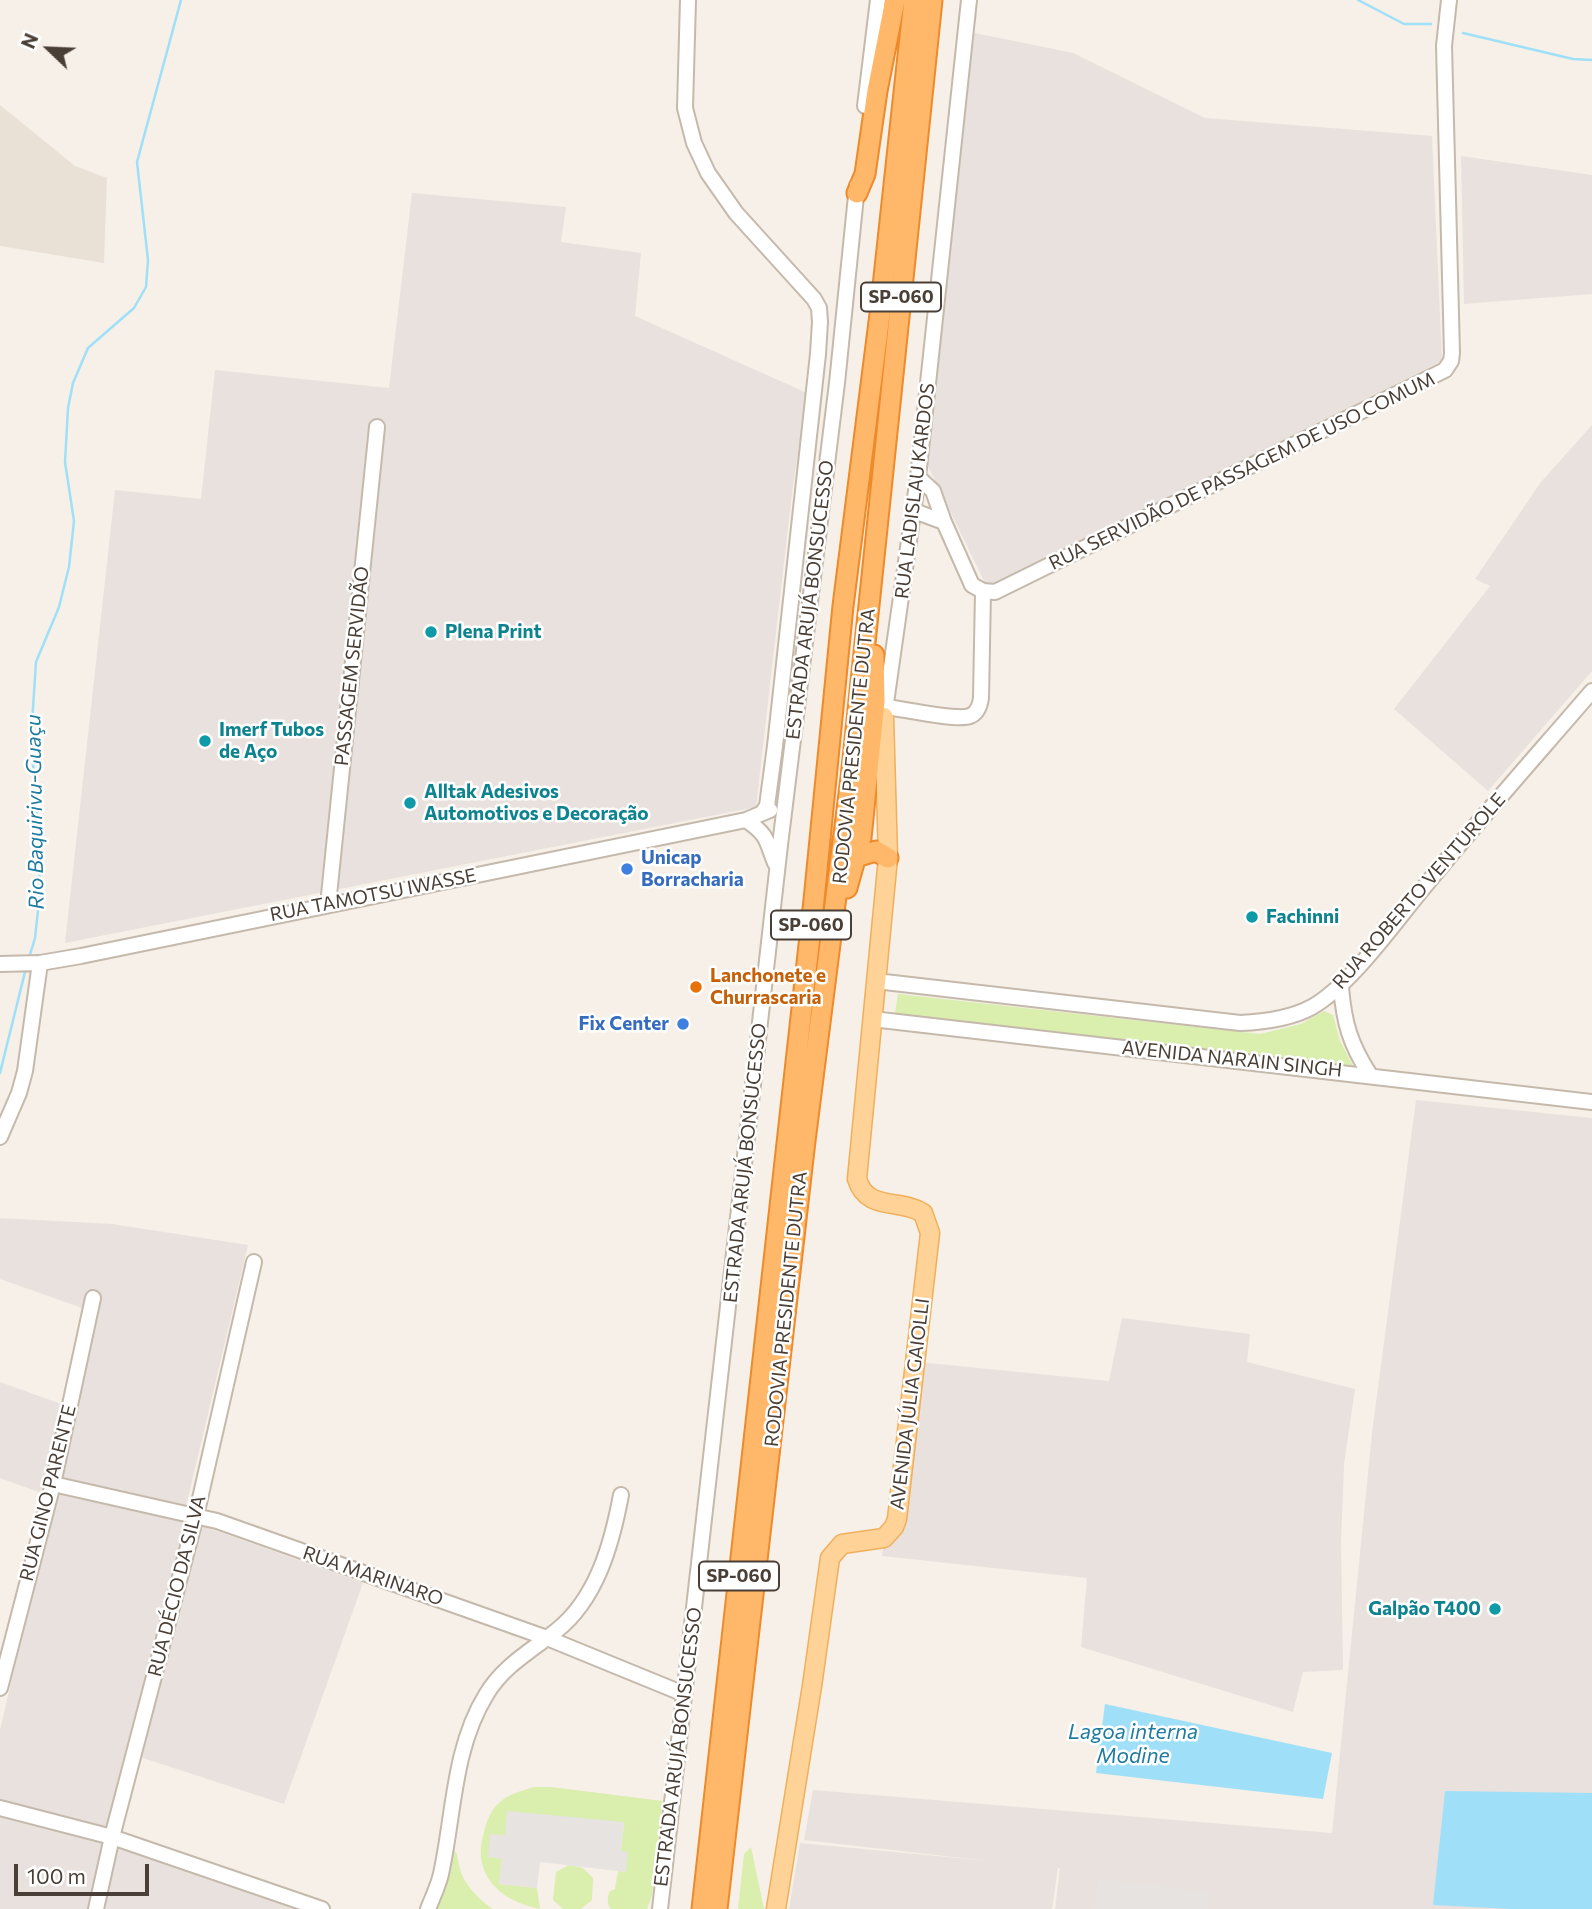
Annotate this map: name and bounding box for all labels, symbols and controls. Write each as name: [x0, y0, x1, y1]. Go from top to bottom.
north arrow: [14, 14, 84, 84]
text: N: [16, 30, 43, 52]
road number: SP-060: [861, 282, 941, 312]
street label: RUA SERVIDÃO DE PASSAGEM DE USO COMUM: [1045, 367, 1439, 575]
street label: RUA LADISLAU KARDOS: [890, 382, 940, 600]
street label: ESTRADA ARUJÁ BONSUCESSO: [782, 459, 838, 741]
street label: PASSAGEM SERVIDÃO: [330, 565, 374, 767]
street label: RODOVIA PRESIDENTE DUTRA: [828, 607, 880, 885]
place label: Plena Print: [445, 621, 542, 643]
marker: Plena Print: [423, 624, 439, 640]
water label: Rio Baquirivu-Guaçu: [21, 714, 49, 910]
place label: Imerf Tubos de Aço: [219, 719, 324, 763]
marker: Imerf Tubos de Aço: [197, 733, 213, 749]
place label: Alltak Adesivos Automotivos e Decoração: [424, 781, 649, 825]
street label: RUA ROBERTO VENTUROLE: [1328, 788, 1510, 994]
marker: Alltak Adesivos Automotivos e Decoração: [402, 795, 418, 811]
place label: Unicap Borracharia: [641, 847, 744, 891]
marker: Unicap Borracharia: [619, 861, 635, 877]
street label: RUA TAMOTSU IWASSE: [268, 864, 478, 926]
place label: Fachinni: [1266, 906, 1339, 928]
marker: Fachinni: [1244, 909, 1260, 925]
road number: SP-060: [771, 910, 851, 940]
place label: Lanchonete e Churrascaria: [710, 965, 826, 1009]
marker: Lanchonete e Churrascaria: [688, 979, 704, 995]
place label: Fix Center: [579, 1013, 669, 1035]
marker: Fix Center: [675, 1016, 691, 1032]
street label: ESTRADA ARUJÁ BONSUCESSO: [719, 1022, 771, 1304]
street label: AVENIDA NARAIN SINGH: [1121, 1036, 1343, 1082]
street label: RODOVIA PRESIDENTE DUTRA: [760, 1170, 812, 1448]
street label: AVENIDA JÚLIA GAIOLLI: [886, 1297, 934, 1511]
street label: RUA GINO PARENTE: [15, 1402, 81, 1584]
street label: RUA DÉCIO DA SILVA: [143, 1493, 211, 1679]
street label: RUA MARINARO: [300, 1541, 446, 1611]
road number: SP-060: [699, 1562, 779, 1590]
place label: Galpão T400: [1368, 1598, 1481, 1620]
marker: Galpão T400: [1487, 1601, 1503, 1617]
street label: ESTRADA ARUJÁ BONSUCESSO: [650, 1606, 706, 1888]
water label: Lagoa interna Modine: [1068, 1719, 1198, 1769]
scale bar: [18, 1850, 152, 1894]
text: 100 m: [27, 1863, 86, 1888]

